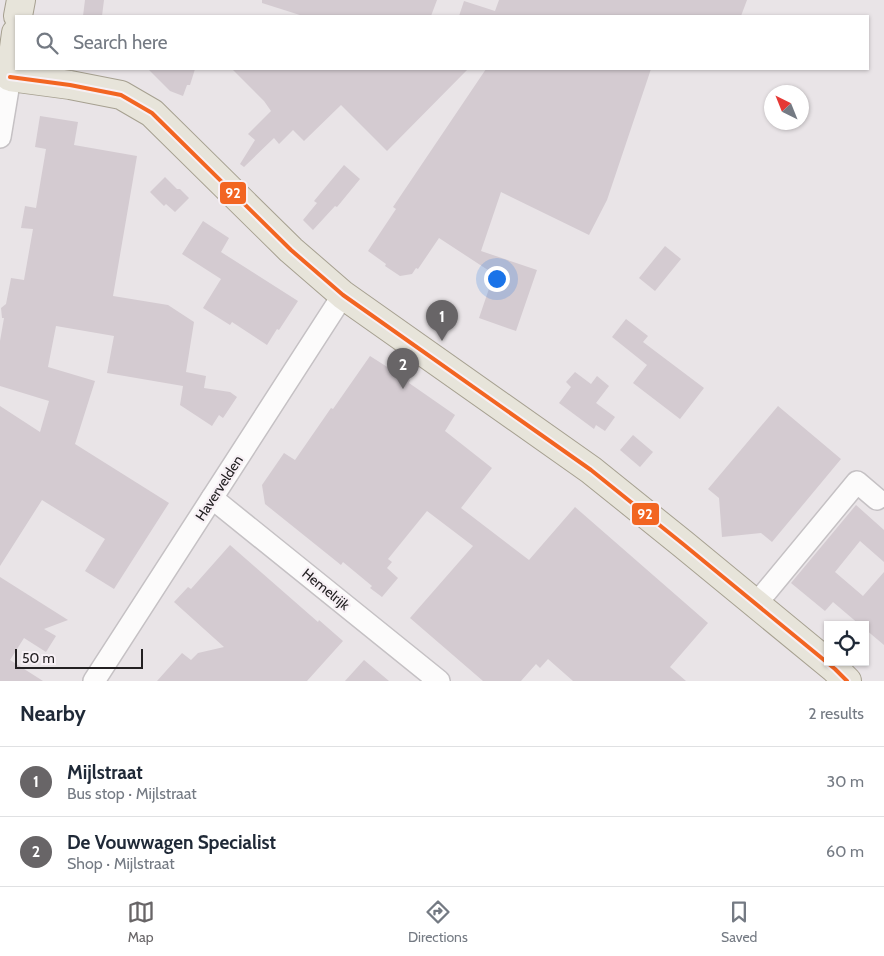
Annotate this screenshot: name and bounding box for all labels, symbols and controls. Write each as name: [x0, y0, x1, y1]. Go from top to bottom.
search box: [15, 15, 869, 70]
icon: search: [33, 29, 61, 57]
text: Search here: [73, 31, 167, 54]
north arrow: [764, 85, 809, 130]
line badge: 92: [219, 181, 247, 205]
text: 92: [225, 184, 241, 202]
your location: [484, 266, 510, 292]
pin: 1: [426, 300, 458, 341]
pin: 2: [387, 348, 419, 389]
street label: Havervelden: [191, 452, 247, 524]
line badge: 92: [631, 502, 660, 526]
text: 92: [637, 505, 653, 523]
street label: Hemelrijk: [298, 564, 354, 614]
map controls: [824, 621, 869, 666]
button: locate: [824, 621, 869, 666]
scale bar: [15, 646, 142, 669]
text: 50 m: [22, 649, 55, 667]
text: Nearby: [20, 701, 86, 726]
text: 2 results: [808, 704, 864, 723]
text: Mijlstraat: [67, 761, 143, 784]
text: 1: [33, 772, 39, 791]
text: 30 m: [827, 772, 864, 791]
text: Bus stop · Mijlstraat: [67, 784, 197, 803]
text: De Vouwwagen Specialist: [67, 831, 276, 854]
text: 2: [32, 842, 40, 861]
text: 60 m: [826, 842, 864, 861]
text: Shop · Mijlstraat: [67, 854, 175, 873]
tab: Map: [127, 898, 155, 946]
tab: Directions: [408, 898, 468, 946]
tab: Saved: [721, 898, 757, 946]

